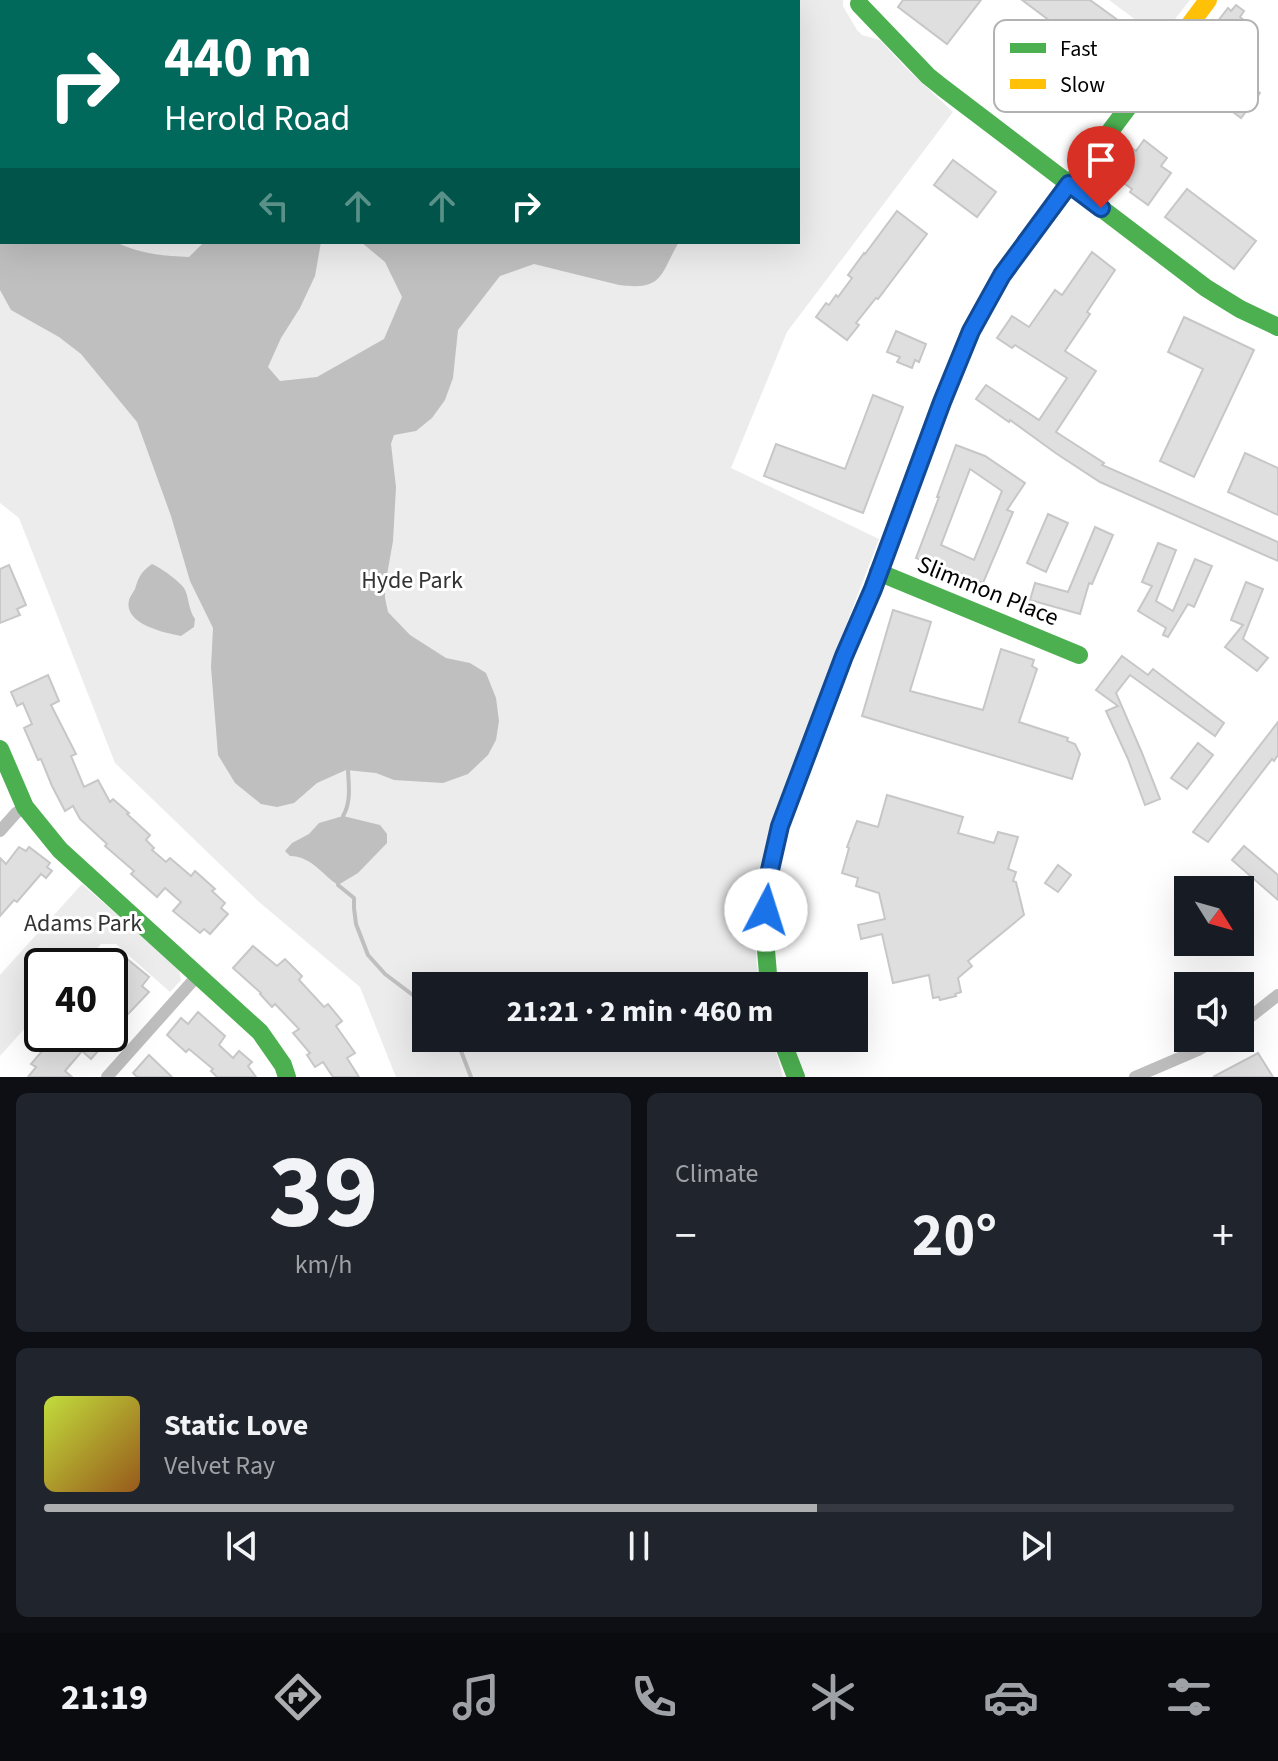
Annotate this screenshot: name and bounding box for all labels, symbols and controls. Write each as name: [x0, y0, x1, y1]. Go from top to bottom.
text: 440 m: [164, 19, 312, 98]
legend: [994, 20, 1258, 112]
icon: right: [32, 32, 136, 136]
text: Fast: [1060, 33, 1098, 65]
text: Slow: [1060, 69, 1105, 101]
text: Herold Road: [164, 93, 351, 144]
pin: [1067, 126, 1135, 208]
icon: arrive: [1079, 138, 1123, 182]
icon: left: [252, 184, 296, 228]
icon: ahead: [336, 184, 380, 228]
icon: ahead: [420, 184, 464, 228]
icon: right: [504, 184, 548, 228]
street label: Slimmon Place: [912, 547, 1064, 635]
park label: Hyde Park: [361, 563, 463, 598]
position arrow: [724, 868, 808, 952]
north arrow: [1174, 876, 1254, 956]
map controls: [1174, 876, 1254, 1052]
park label: Adams Park: [24, 906, 142, 941]
speed limit sign: 40: [24, 948, 128, 1052]
button: sound: [1174, 972, 1254, 1052]
text: 21:21 · 2 min · 460 m: [507, 990, 773, 1033]
text: 39: [269, 1120, 378, 1268]
text: Climate: [675, 1155, 759, 1192]
text: 20°: [912, 1194, 997, 1279]
text: −: [675, 1205, 697, 1268]
text: +: [1212, 1205, 1234, 1268]
text: km/h: [295, 1246, 352, 1283]
text: Static Love: [164, 1404, 308, 1447]
text: Velvet Ray: [164, 1447, 275, 1484]
icon: previous: [220, 1524, 264, 1568]
icon: pause: [617, 1524, 661, 1568]
icon: next: [1014, 1524, 1058, 1568]
icon: directions: [270, 1669, 326, 1725]
icon: music: [448, 1669, 504, 1725]
icon: phone: [626, 1669, 682, 1725]
icon: climate: [805, 1669, 861, 1725]
icon: car: [983, 1669, 1039, 1725]
icon: filters: [1161, 1669, 1217, 1725]
text: 21:19: [61, 1672, 148, 1723]

